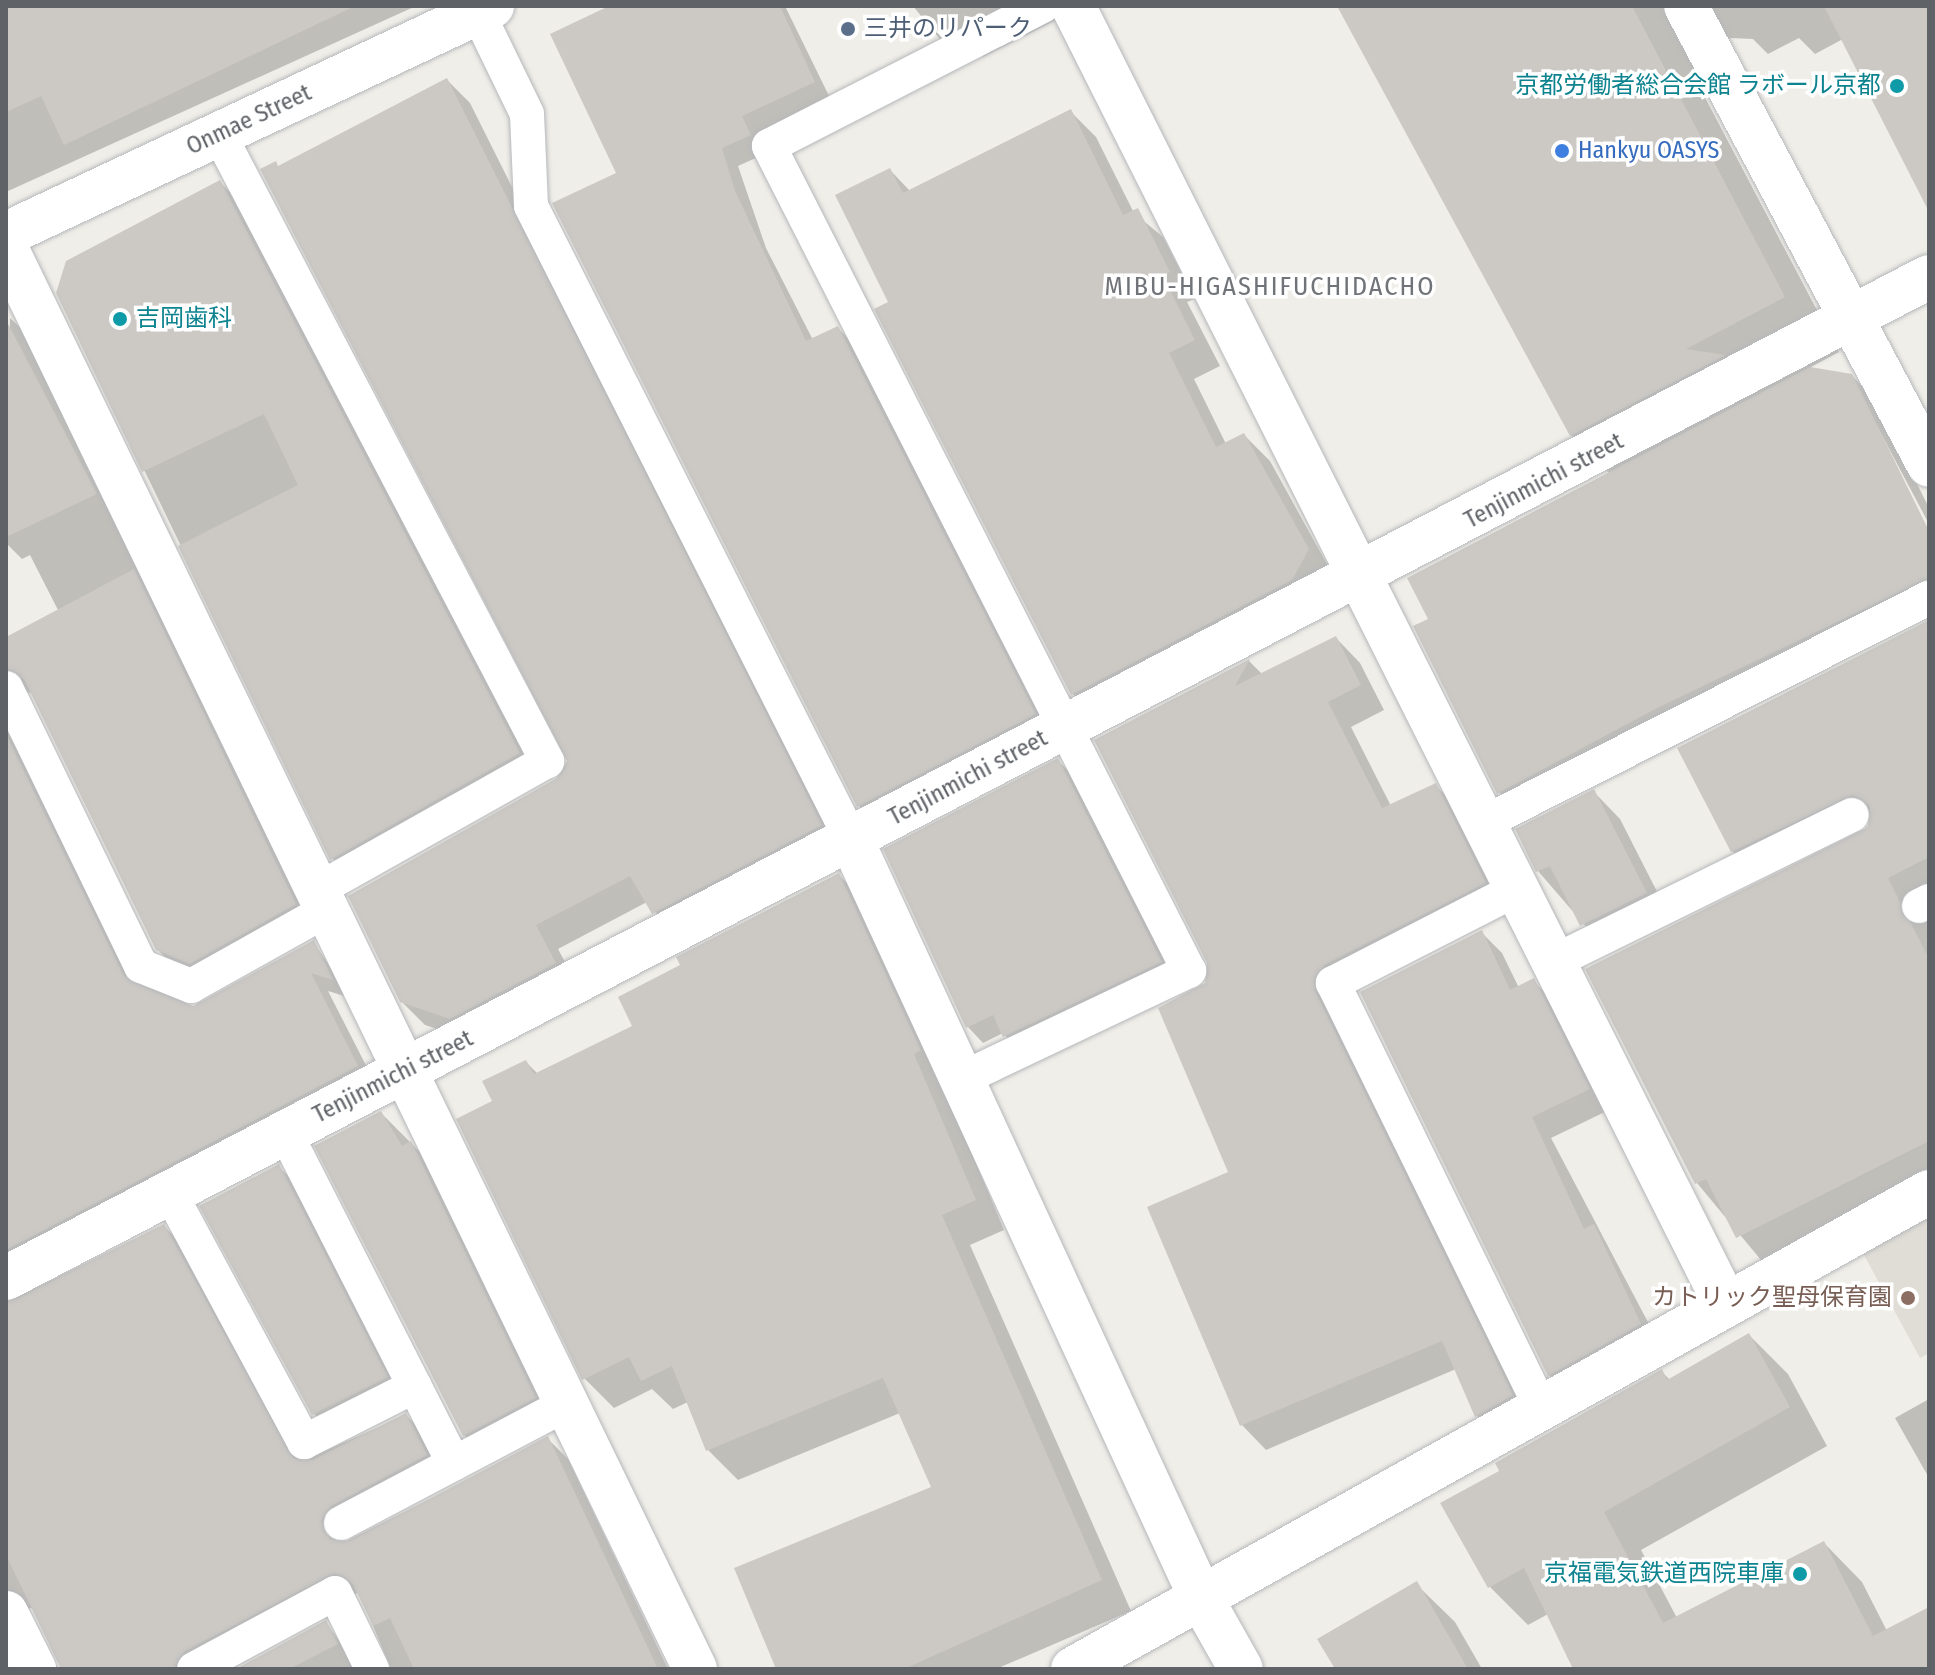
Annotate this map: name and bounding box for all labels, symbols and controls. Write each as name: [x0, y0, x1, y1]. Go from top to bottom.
place label: 三井のリパーク: [864, 15, 1032, 43]
marker: 三井のリパーク: [839, 20, 857, 38]
place label: 京都労働者総合会館 ラボール京都: [1515, 72, 1881, 100]
marker: 京都労働者総合会館 ラボール京都: [1888, 77, 1906, 95]
street label: Onmae Street: [182, 79, 316, 161]
place label: Hankyu OASYS: [1578, 137, 1719, 165]
marker: Hankyu OASYS: [1553, 142, 1571, 160]
district label: MIBU-HIGASHIFUCHIDACHO: [1104, 271, 1436, 303]
place label: 吉岡歯科: [136, 305, 232, 333]
marker: 吉岡歯科: [111, 310, 129, 328]
street label: Tenjinmichi street: [1460, 427, 1628, 535]
street label: Tenjinmichi street: [884, 724, 1052, 832]
street label: Tenjinmichi street: [308, 1024, 478, 1130]
place label: カトリック聖母保育園: [1652, 1284, 1892, 1312]
marker: カトリック聖母保育園: [1899, 1289, 1917, 1307]
place label: 京福電気鉄道西院車庫: [1544, 1560, 1784, 1588]
marker: 京福電気鉄道西院車庫: [1791, 1565, 1809, 1583]

